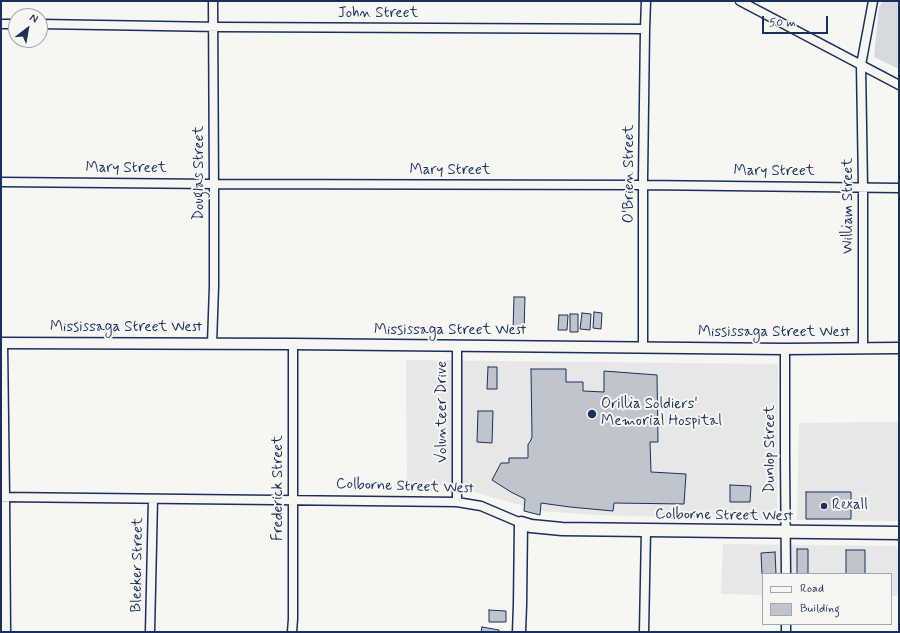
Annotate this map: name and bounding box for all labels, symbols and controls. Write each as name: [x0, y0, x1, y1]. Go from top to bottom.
street label: John Street: [338, 5, 418, 23]
north arrow: [8, 8, 48, 48]
scale bar: [764, 8, 830, 34]
text: N: [27, 11, 40, 26]
text: 50 m: [769, 15, 796, 31]
street label: O'Brien Street: [621, 125, 639, 223]
street label: Douglas Street: [191, 126, 209, 220]
street label: William Street: [840, 158, 858, 254]
street label: Mary Street: [86, 160, 166, 178]
street label: Mary Street: [410, 162, 490, 180]
street label: Mary Street: [734, 163, 814, 181]
street label: Mississaga Street West: [50, 319, 202, 337]
street label: Mississaga Street West: [374, 322, 526, 340]
street label: Mississaga Street West: [698, 324, 850, 342]
street label: Volunteer Drive: [434, 361, 452, 463]
place label: Orillia Soldiers' Memorial Hospital: [601, 396, 722, 431]
street label: Dunlop Street: [762, 405, 780, 493]
marker: Orillia Soldiers' Memorial Hospital: [586, 408, 598, 420]
street label: Frederick Street: [270, 435, 288, 541]
street label: Colborne Street West: [336, 476, 474, 498]
place label: Rexall: [832, 497, 868, 515]
marker: Rexall: [819, 501, 829, 511]
street label: Colborne Street West: [655, 506, 793, 526]
street label: Bleeker Street: [128, 517, 148, 613]
legend: [762, 573, 892, 625]
text: Road: [800, 581, 824, 597]
text: Building: [800, 601, 840, 617]

